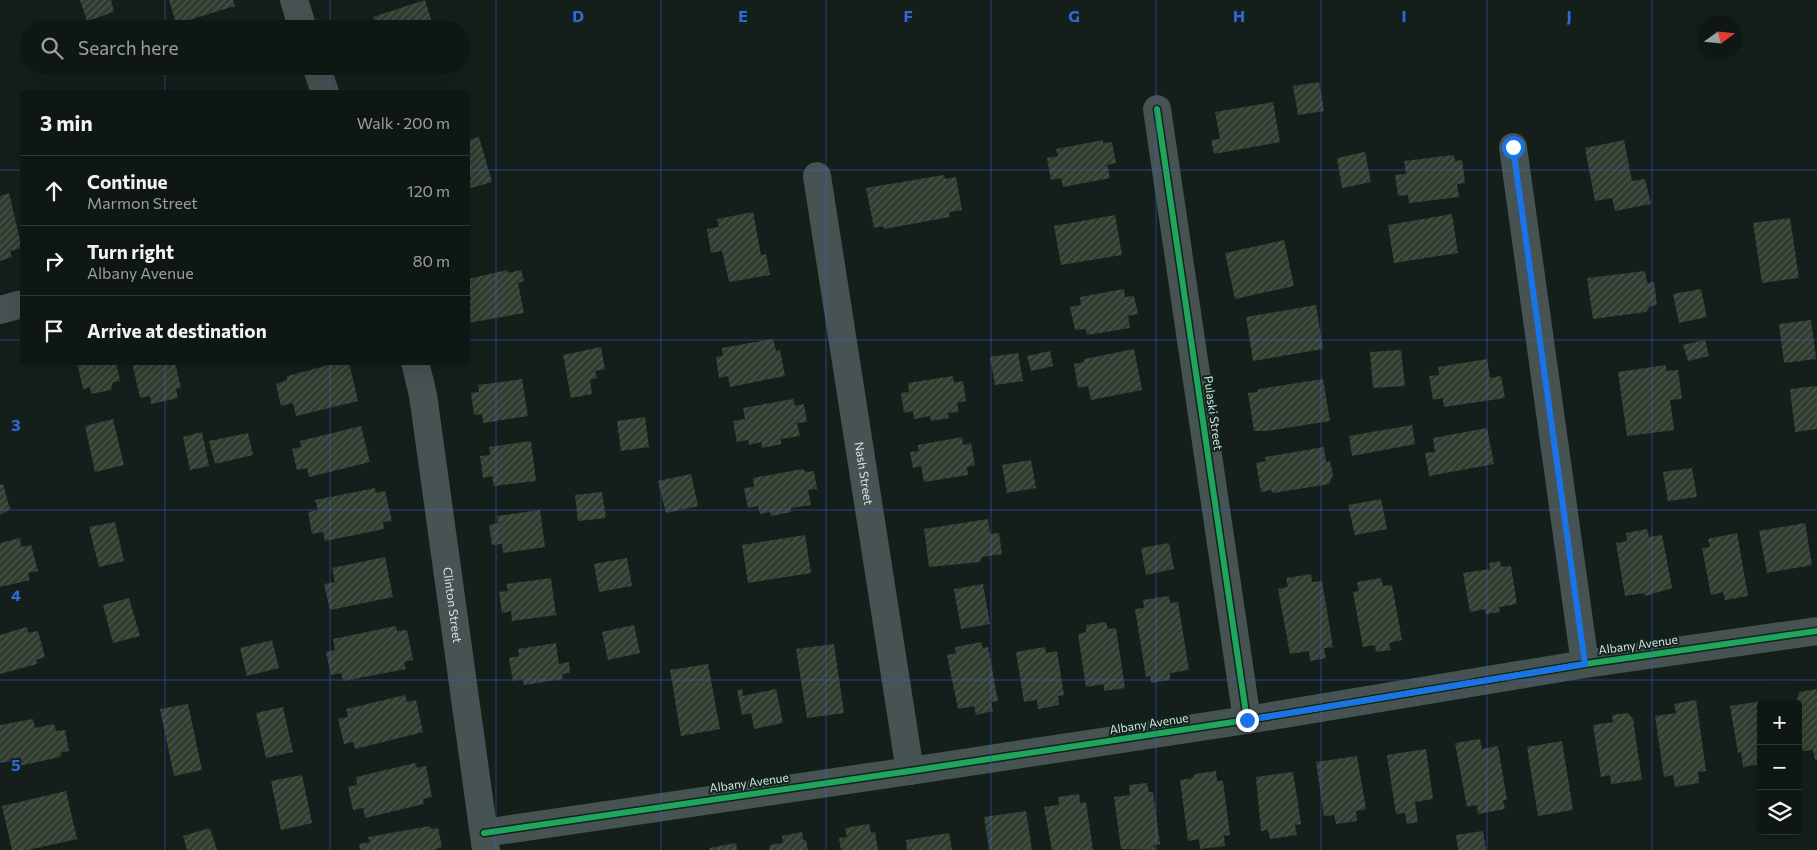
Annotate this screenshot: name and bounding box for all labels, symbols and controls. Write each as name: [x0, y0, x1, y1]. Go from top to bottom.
text: D: [572, 6, 584, 25]
text: E: [738, 6, 748, 25]
text: F: [903, 6, 913, 25]
text: G: [1068, 6, 1080, 25]
text: H: [1233, 6, 1245, 25]
text: I: [1401, 6, 1407, 25]
text: J: [1566, 6, 1572, 25]
north arrow: [1697, 15, 1742, 60]
search box: [20, 20, 470, 75]
icon: search: [38, 34, 66, 62]
text: Search here: [78, 36, 178, 59]
text: 3 min: [40, 110, 93, 135]
text: Walk · 200 m: [357, 113, 450, 132]
route start: [1502, 136, 1525, 159]
text: Continue: [87, 170, 167, 193]
icon: ahead: [40, 177, 68, 205]
text: 120 m: [407, 181, 450, 200]
text: Marmon Street: [87, 193, 198, 212]
text: Turn right: [87, 240, 174, 263]
icon: right: [40, 247, 68, 275]
text: 80 m: [413, 251, 450, 270]
text: Albany Avenue: [87, 263, 194, 282]
icon: arrive: [40, 317, 68, 345]
text: Arrive at destination: [87, 319, 267, 342]
street label: Pulaski Street: [1202, 375, 1226, 451]
text: 3: [11, 415, 21, 434]
street label: Nash Street: [853, 441, 876, 506]
street label: Clinton Street: [441, 566, 465, 644]
text: 4: [11, 585, 21, 604]
street label: Albany Avenue: [1597, 632, 1678, 657]
map controls: [1757, 700, 1802, 835]
button: +: [1757, 700, 1802, 745]
route end: [1236, 709, 1259, 732]
street label: Albany Avenue: [1108, 710, 1189, 736]
button: −: [1757, 745, 1802, 790]
text: 5: [11, 755, 21, 774]
street label: Albany Avenue: [708, 770, 789, 795]
button: layers: [1757, 790, 1802, 835]

